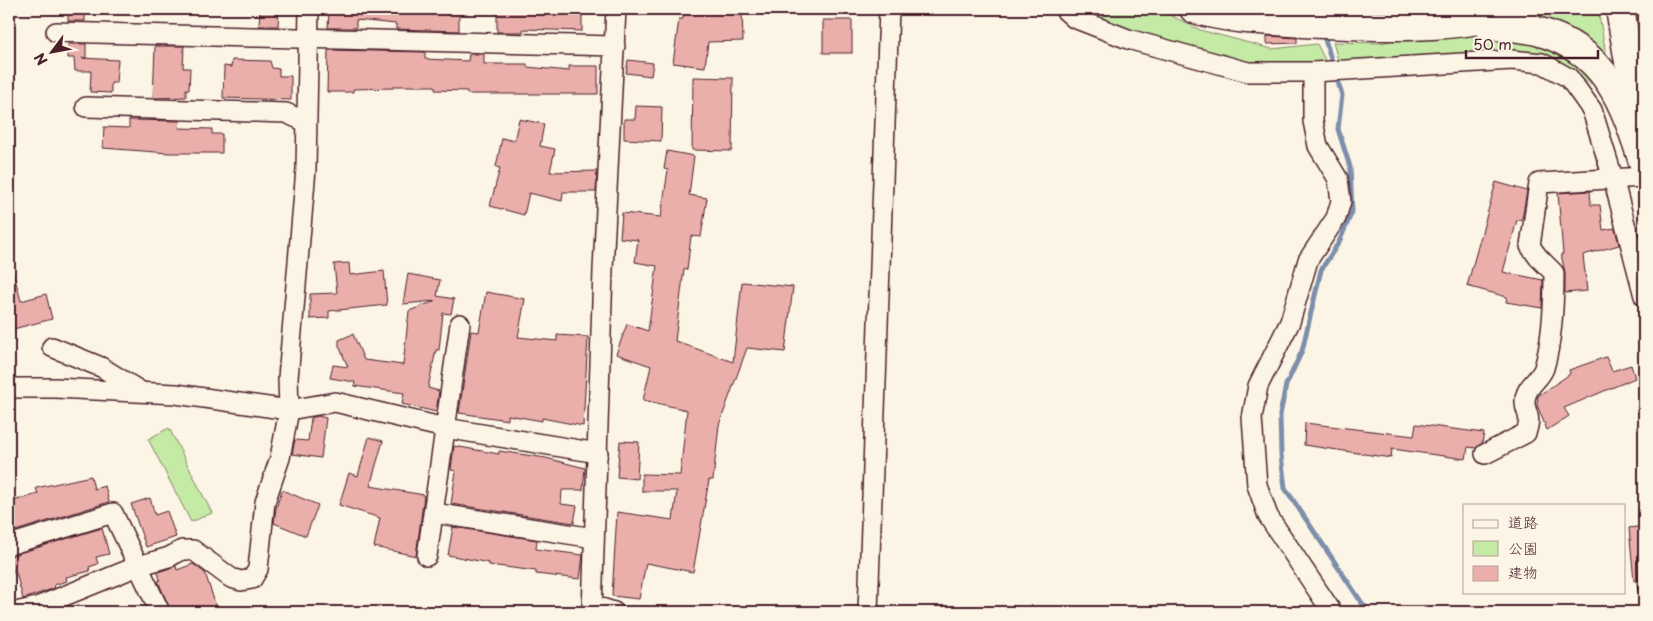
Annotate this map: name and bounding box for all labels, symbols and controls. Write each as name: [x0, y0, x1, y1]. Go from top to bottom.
north arrow: [28, 28, 78, 78]
scale bar: [1466, 28, 1598, 60]
text: 50 m: [1473, 32, 1512, 55]
text: N: [29, 49, 52, 69]
legend: [1463, 504, 1626, 594]
text: 道路: [1508, 510, 1538, 533]
text: 公園: [1508, 536, 1538, 559]
text: 建物: [1508, 560, 1538, 583]

